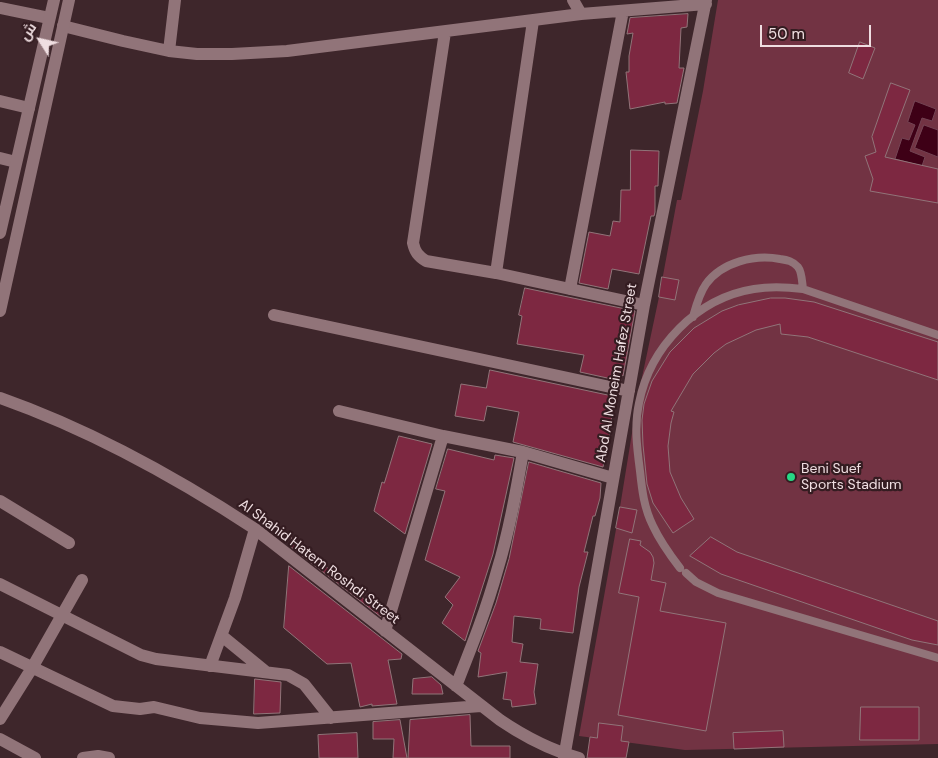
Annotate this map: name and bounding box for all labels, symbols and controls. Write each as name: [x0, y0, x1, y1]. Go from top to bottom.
north arrow: [15, 15, 65, 65]
scale bar: [763, 15, 874, 47]
text: ش: [15, 19, 40, 44]
text: 50 m: [768, 24, 805, 44]
street label: Abd Al Moneim Hafez Street: [593, 282, 641, 464]
place label: Beni Suef Sports Stadium: [801, 461, 901, 494]
marker: Beni Suef Sports Stadium: [785, 471, 797, 483]
street label: Al Shahid Hatem Roshdi Street: [235, 496, 403, 628]

